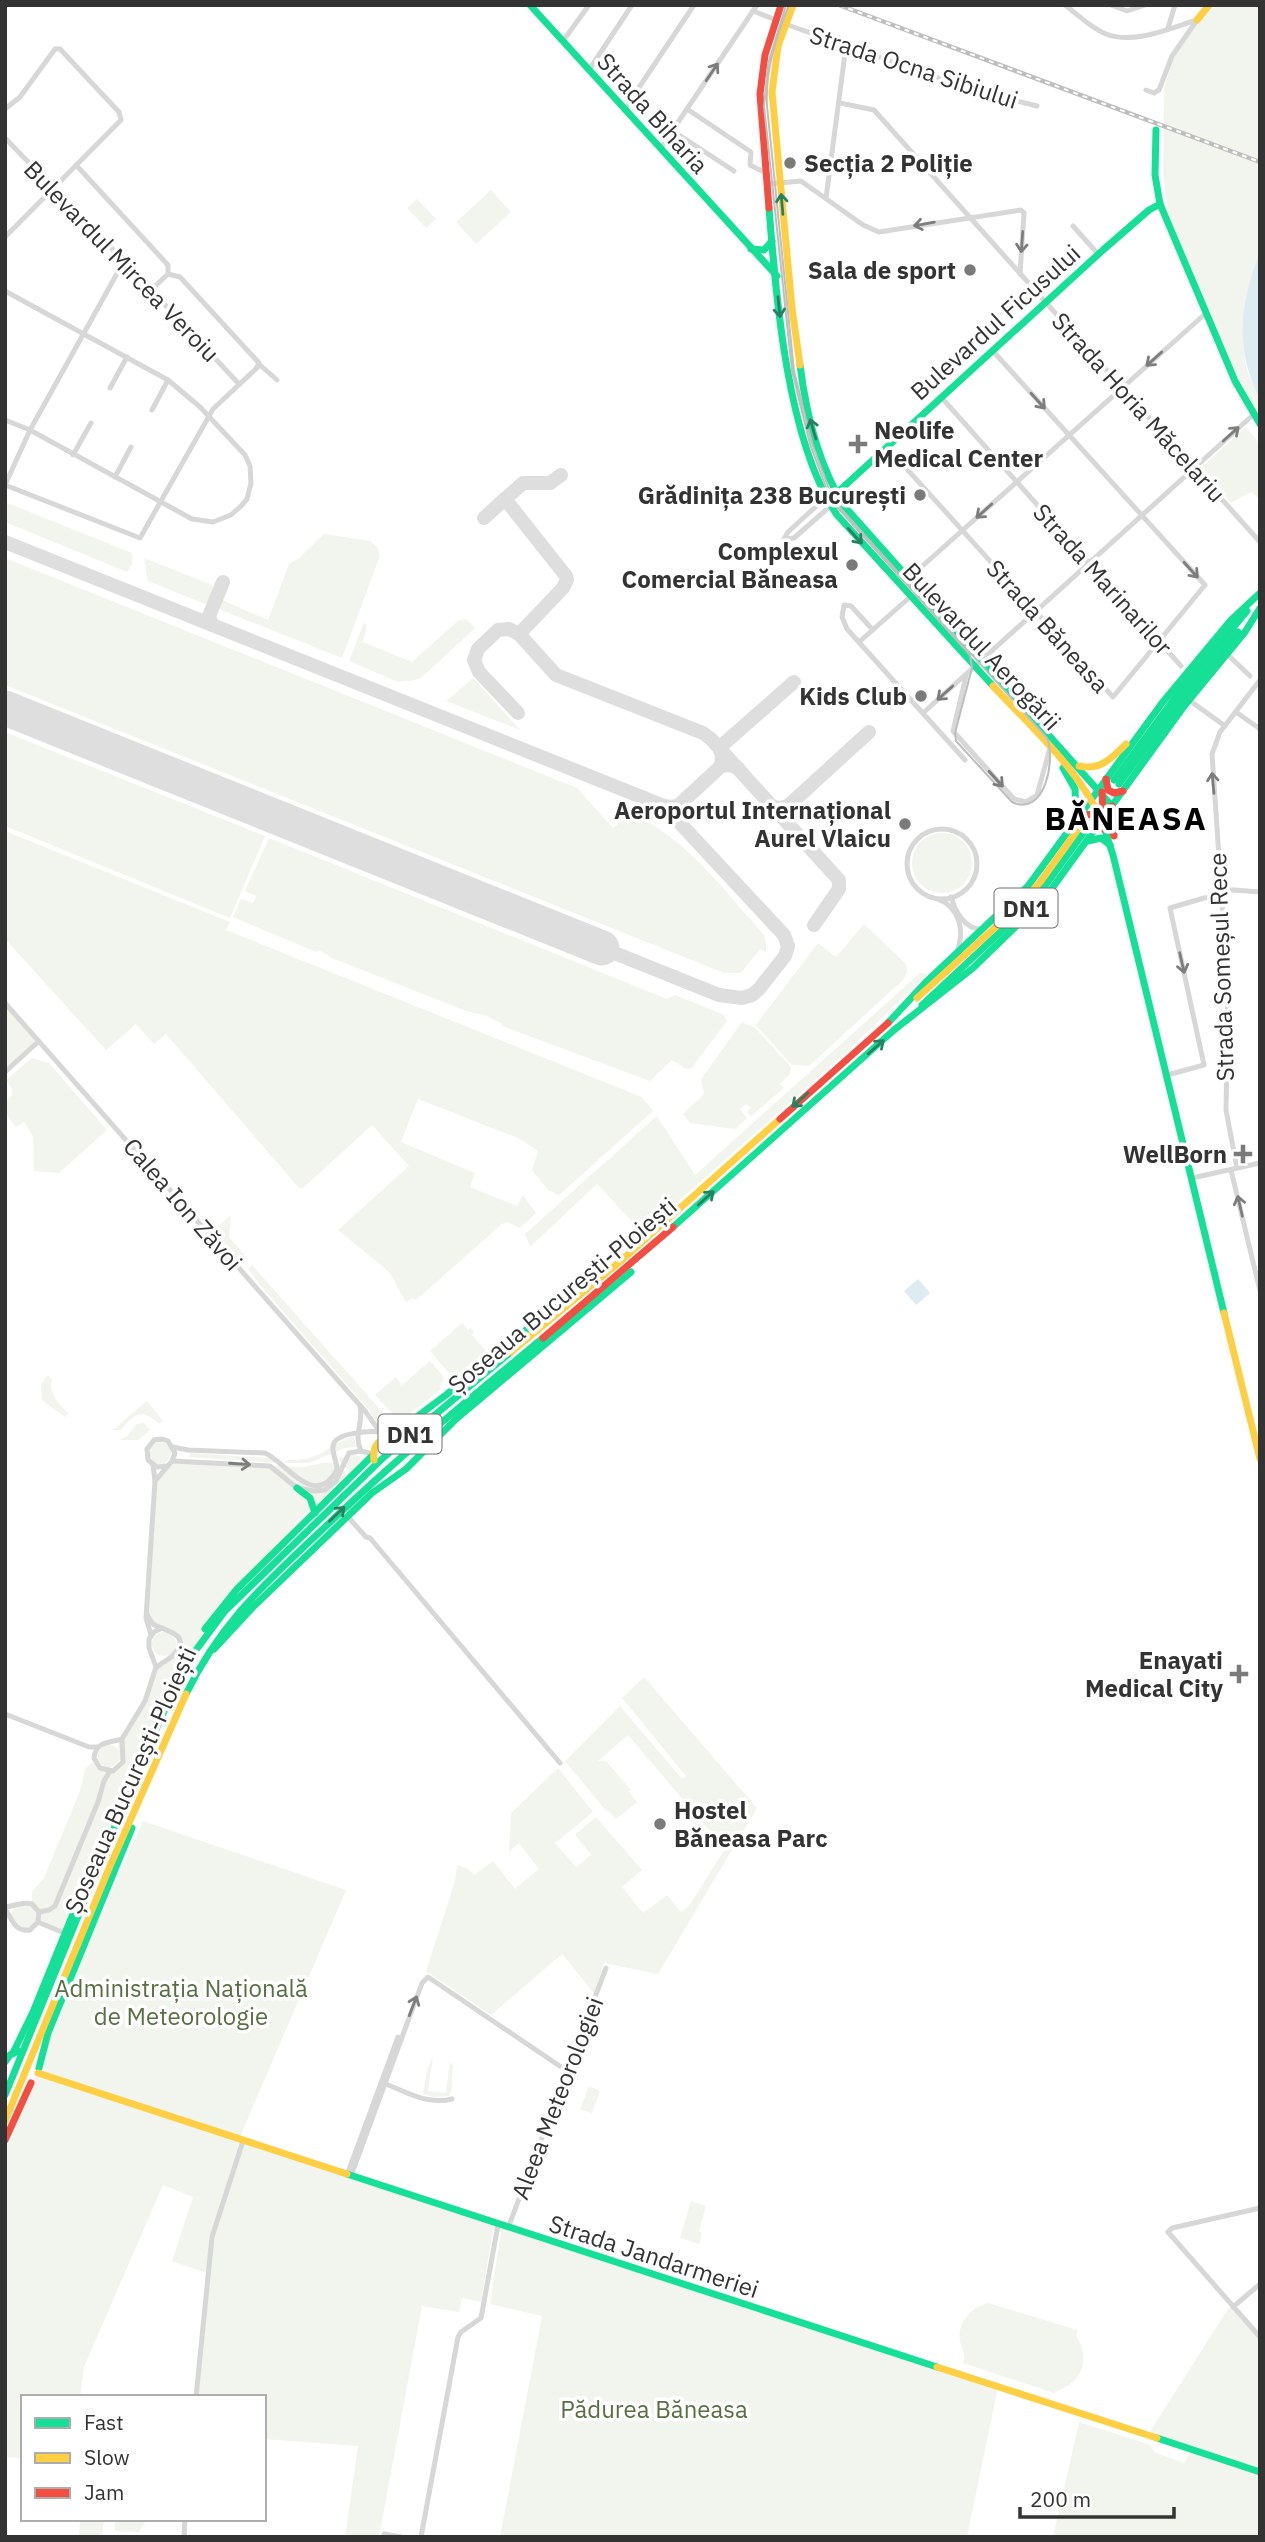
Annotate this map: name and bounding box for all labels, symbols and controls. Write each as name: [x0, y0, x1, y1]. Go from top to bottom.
street label: Strada Ocna Sibiului: [806, 18, 1022, 116]
street label: Strada Biharia: [590, 46, 716, 180]
one-way arrow: [705, 63, 719, 83]
place label: Secția 2 Poliție: [804, 147, 973, 179]
street label: Bulevardul Mircea Veroiu: [17, 153, 227, 369]
marker: Secția 2 Poliție: [782, 155, 798, 171]
one-way arrow: [775, 193, 788, 216]
one-way arrow: [913, 218, 936, 231]
one-way arrow: [1015, 230, 1028, 253]
street label: Bulevardul Ficusului: [903, 237, 1087, 407]
place label: Sala de sport: [808, 254, 956, 286]
marker: Sala de sport: [962, 262, 978, 278]
one-way arrow: [773, 295, 786, 317]
street label: Strada Horia Măcelariu: [1045, 305, 1233, 509]
one-way arrow: [1145, 351, 1163, 367]
one-way arrow: [1030, 392, 1046, 410]
place label: Neolife Medical Center: [874, 414, 1044, 474]
one-way arrow: [805, 418, 818, 440]
one-way arrow: [1222, 427, 1240, 443]
marker: Neolife Medical Center: [848, 434, 868, 454]
place label: Grădinița 238 București: [638, 479, 906, 511]
marker: Grădinița 238 București: [912, 487, 928, 503]
street label: Strada Marinarilor: [1026, 496, 1180, 662]
one-way arrow: [975, 503, 993, 519]
one-way arrow: [847, 526, 863, 544]
place label: Complexul Comercial Băneasa: [622, 535, 838, 595]
street label: Strada Băneasa: [980, 553, 1117, 700]
street label: Bulevardul Aerogării: [896, 555, 1068, 737]
marker: Complexul Comercial Băneasa: [844, 557, 860, 573]
one-way arrow: [1183, 560, 1199, 578]
place label: Kids Club: [799, 680, 907, 712]
one-way arrow: [937, 684, 954, 701]
marker: Kids Club: [913, 688, 929, 704]
one-way arrow: [988, 770, 1004, 788]
one-way arrow: [1206, 772, 1219, 795]
place label: Aeroportul Internațional Aurel Vlaicu: [614, 794, 891, 854]
district label: BĂNEASA: [1044, 797, 1208, 839]
marker: Aeroportul Internațional Aurel Vlaicu: [897, 816, 913, 832]
street label: Strada Someșul Rece: [1201, 852, 1241, 1082]
road number: DN1: [995, 888, 1058, 928]
one-way arrow: [1176, 951, 1190, 974]
one-way arrow: [866, 1039, 884, 1055]
one-way arrow: [792, 1092, 809, 1109]
street label: Calea Ion Zăvoi: [117, 1131, 249, 1277]
place label: WellBorn: [1123, 1138, 1227, 1170]
marker: WellBorn: [1233, 1144, 1253, 1164]
street label: Șoseaua București-Ploiești: [441, 1190, 683, 1400]
one-way arrow: [697, 1190, 714, 1207]
one-way arrow: [1233, 1196, 1246, 1218]
road number: DN1: [378, 1414, 442, 1454]
one-way arrow: [228, 1458, 251, 1471]
one-way arrow: [328, 1506, 345, 1523]
street label: Șoseaua București-Ploiești: [57, 1641, 203, 1919]
place label: Enayati Medical City: [1085, 1644, 1223, 1704]
marker: Enayati Medical City: [1229, 1664, 1249, 1684]
place label: Hostel Băneasa Parc: [674, 1794, 828, 1854]
marker: Hostel Băneasa Parc: [652, 1816, 668, 1832]
park label: Administrația Națională de Meteorologie: [54, 1972, 308, 2032]
street label: Aleea Meteorologiei: [504, 1992, 610, 2204]
one-way arrow: [408, 1996, 421, 2018]
street label: Strada Jandarmeriei: [545, 2207, 763, 2305]
park label: Pădurea Băneasa: [560, 2393, 748, 2425]
legend: [21, 2395, 266, 2521]
text: Fast: [84, 2408, 124, 2436]
text: Slow: [84, 2443, 130, 2471]
scale bar: [1020, 2476, 1174, 2520]
text: Jam: [84, 2478, 124, 2506]
text: 200 m: [1030, 2485, 1091, 2513]

